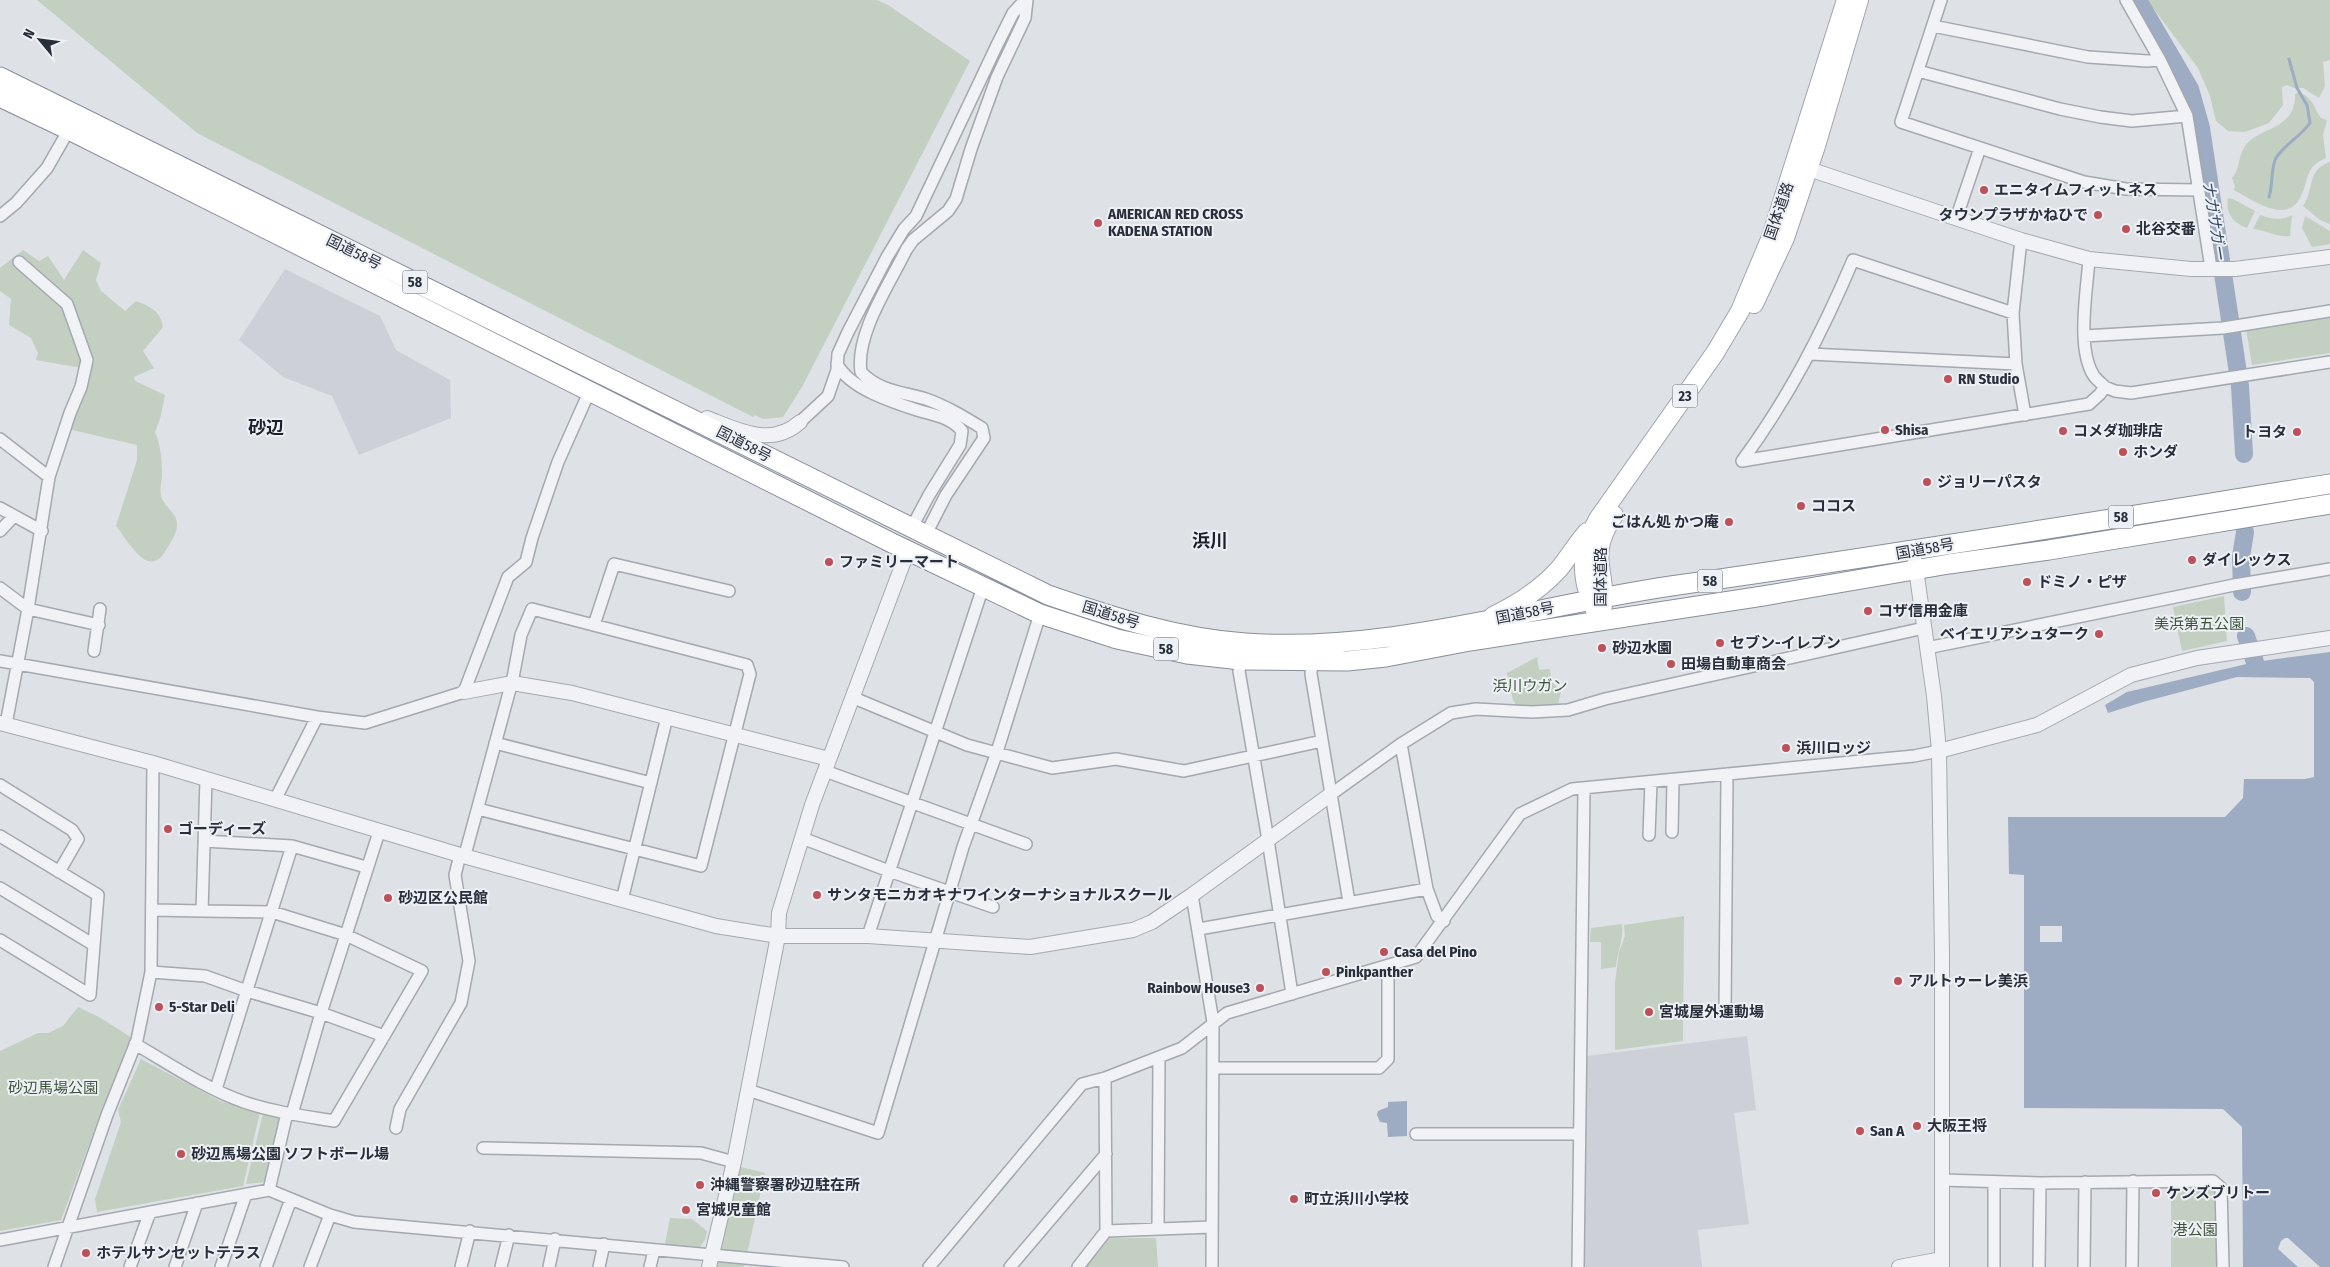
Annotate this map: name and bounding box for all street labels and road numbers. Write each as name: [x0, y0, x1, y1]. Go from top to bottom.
street label: 国体道路: [1761, 180, 1797, 242]
street label: 国道58号: [323, 231, 385, 273]
road number: 58: [402, 270, 428, 294]
road number: 23: [1672, 384, 1698, 408]
street label: 国道58号: [713, 422, 775, 466]
road number: 58: [2108, 506, 2134, 528]
street label: 国道58号: [1894, 535, 1956, 563]
street label: 国体道路: [1592, 547, 1610, 607]
road number: 58: [1698, 570, 1722, 592]
street label: 国道58号: [1080, 598, 1142, 632]
street label: 国道58号: [1494, 598, 1556, 628]
road number: 58: [1154, 638, 1178, 661]

